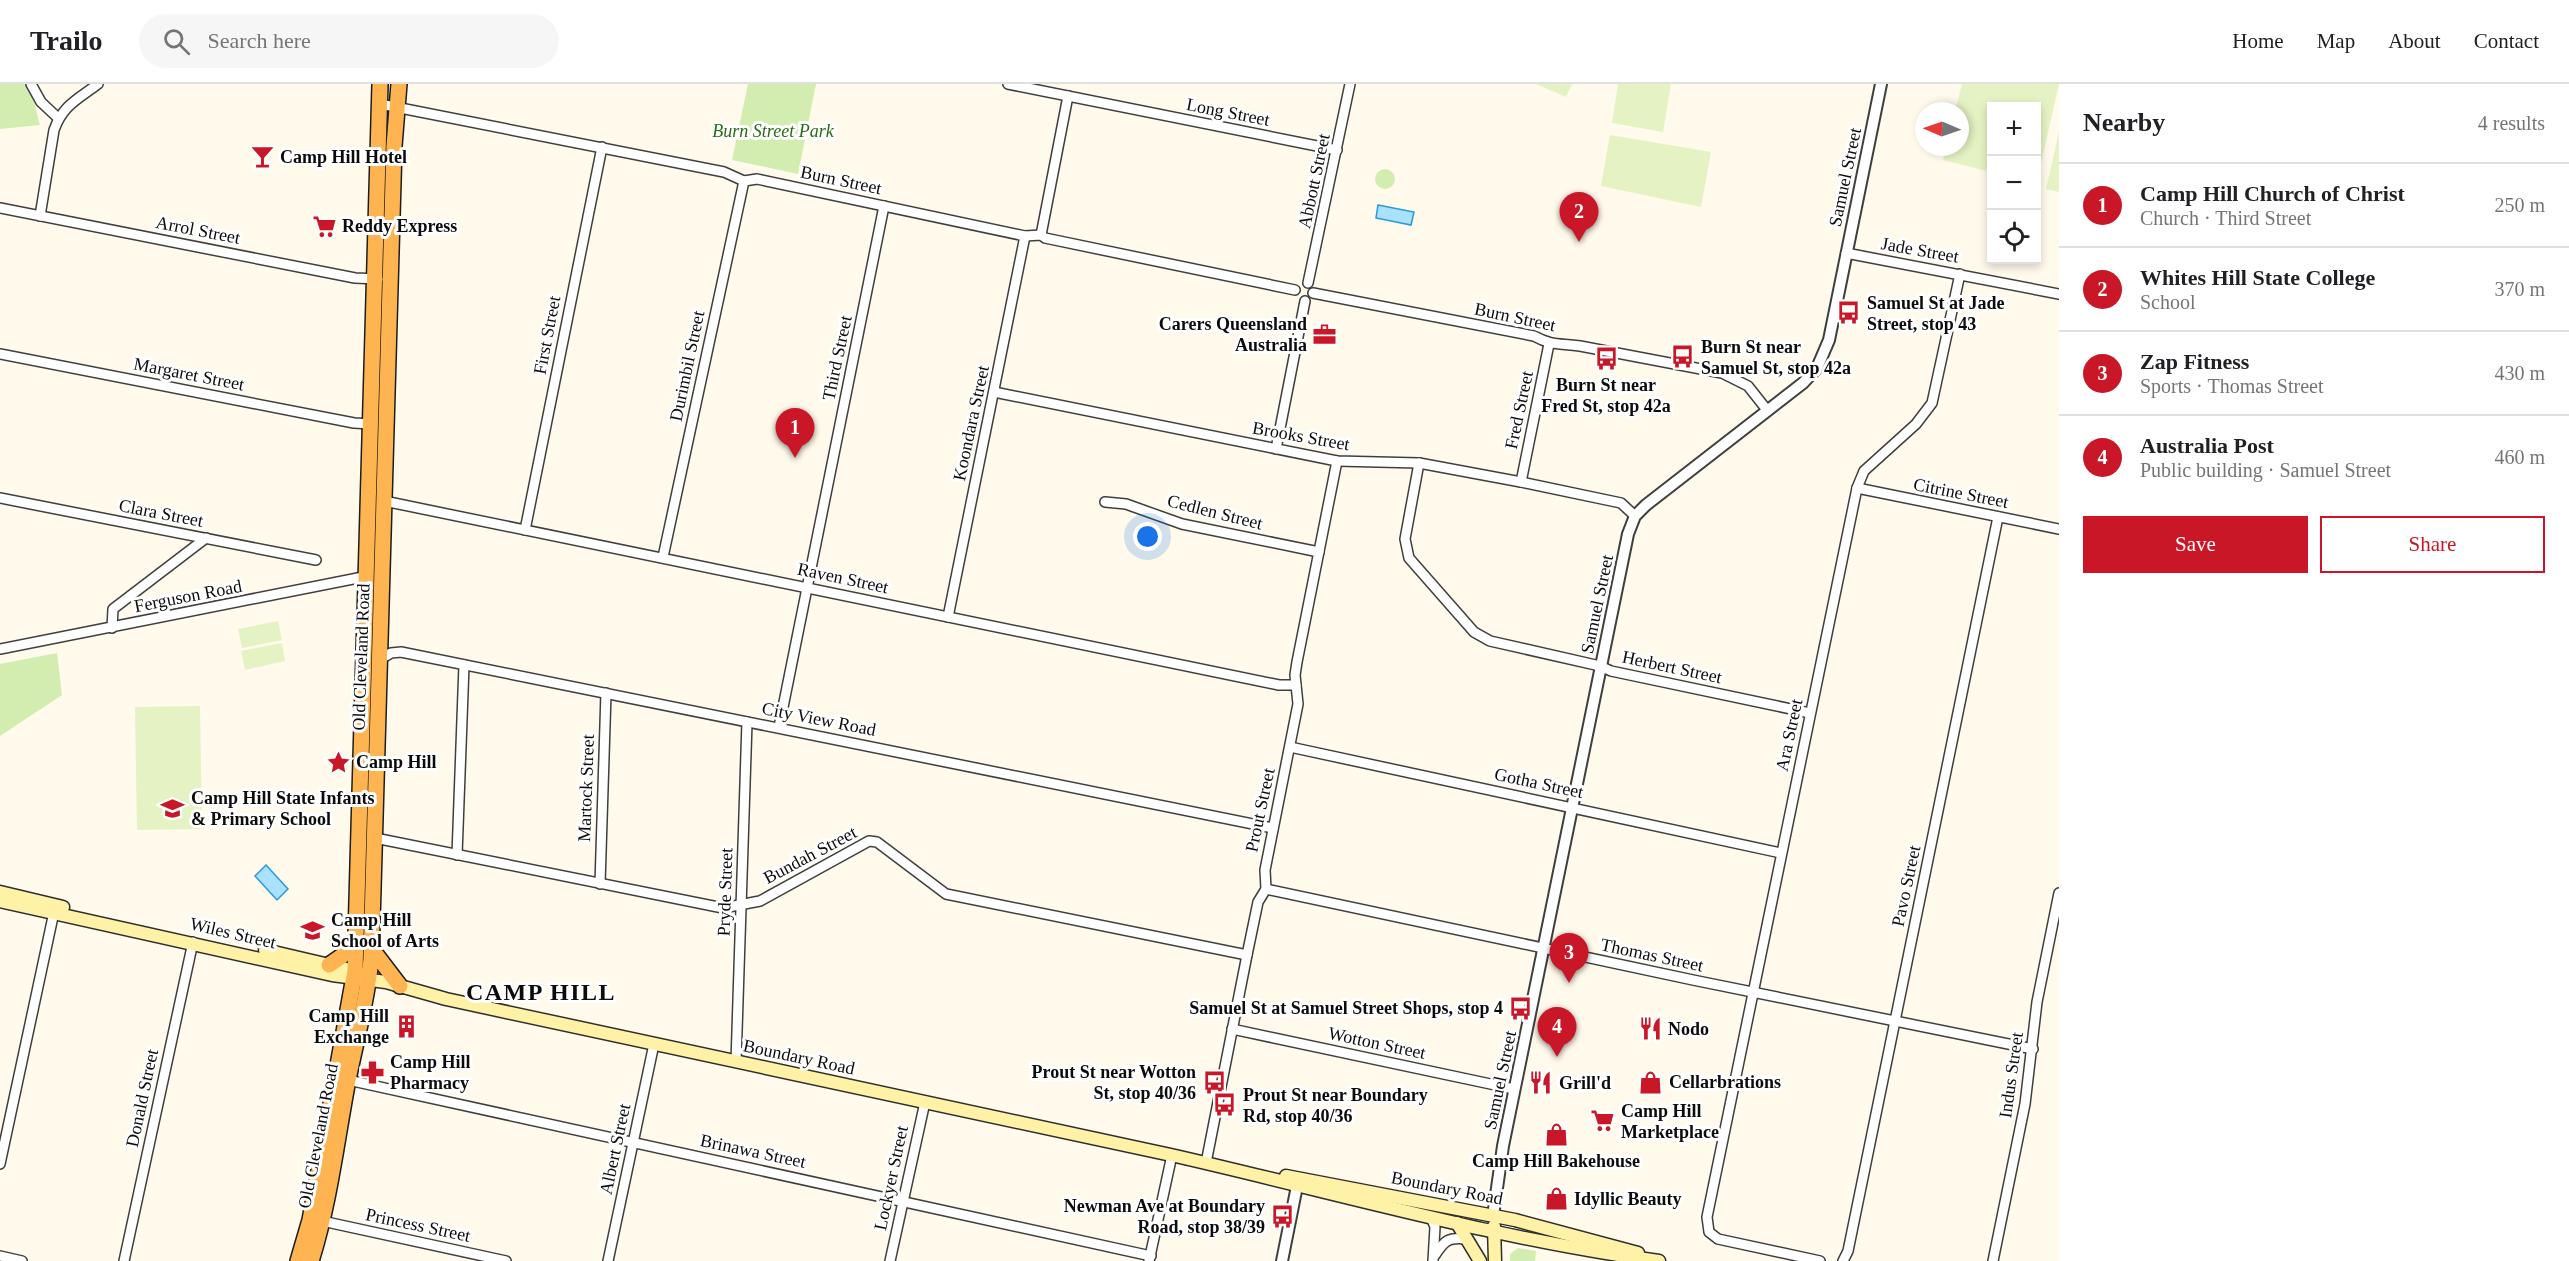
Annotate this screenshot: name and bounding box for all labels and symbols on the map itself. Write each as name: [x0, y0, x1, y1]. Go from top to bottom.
street label: Long Street: [1185, 94, 1271, 130]
north arrow: [1915, 102, 1969, 156]
park label: Burn Street Park: [712, 121, 835, 141]
street label: Samuel Street: [1825, 126, 1865, 228]
street label: Abbott Street: [1294, 132, 1334, 230]
bar icon: Camp Hill Hotel: [249, 144, 275, 170]
place label: Camp Hill Hotel: [280, 147, 407, 167]
street label: Burn Street: [799, 162, 883, 198]
pin: 2: [1560, 192, 1598, 242]
street label: Arrol Street: [154, 212, 242, 248]
supermarket icon: Reddy Express: [311, 213, 337, 239]
place label: Reddy Express: [342, 216, 457, 236]
street label: Jade Street: [1880, 233, 1960, 267]
place label: Samuel St at Jade Street, stop 43: [1867, 293, 2005, 334]
street label: First Street: [530, 294, 564, 376]
street label: Burn Street: [1473, 299, 1557, 335]
bus stop icon: Samuel St at Jade Street, stop 43: [1836, 300, 1862, 326]
street label: Durimbil Street: [666, 309, 708, 423]
street label: Third Street: [818, 314, 856, 402]
place label: Carers Queensland Australia: [1159, 314, 1307, 355]
office icon: Carers Queensland Australia: [1312, 321, 1338, 347]
place label: Burn St near Samuel St, stop 42a: [1701, 337, 1851, 378]
bus stop icon: Burn St near Samuel St, stop 42a: [1670, 344, 1696, 370]
bus stop icon: Burn St near Fred St, stop 42a: [1593, 346, 1619, 372]
street label: Margaret Street: [132, 353, 246, 395]
street label: Koondara Street: [949, 363, 993, 483]
street label: Fred Street: [1501, 369, 1537, 451]
place label: Burn St near Fred St, stop 42a: [1541, 375, 1671, 416]
pin: 1: [776, 408, 814, 458]
street label: Brooks Street: [1251, 418, 1351, 454]
street label: Citrine Street: [1912, 474, 2010, 512]
street label: Cedlen Street: [1165, 491, 1265, 533]
street label: Clara Street: [117, 495, 205, 531]
your location: [1133, 522, 1162, 551]
street label: Samuel Street: [1577, 553, 1617, 655]
street label: Raven Street: [796, 559, 890, 597]
street label: Ferguson Road: [133, 576, 243, 616]
street label: Old Cleveland Road: [348, 583, 374, 731]
street label: Herbert Street: [1620, 647, 1724, 687]
street label: Ara Street: [1772, 697, 1806, 773]
street label: City View Road: [760, 698, 878, 740]
street label: Martock Street: [574, 734, 598, 842]
place icon: Camp Hill: [325, 749, 351, 775]
place label: Camp Hill: [356, 752, 437, 772]
street label: Gotha Street: [1493, 764, 1585, 802]
street label: Prout Street: [1241, 766, 1279, 854]
place label: Camp Hill State Infants & Primary School: [191, 788, 375, 829]
school or university icon: Camp Hill State Infants & Primary School: [160, 795, 186, 821]
street label: Bundah Street: [760, 822, 860, 888]
street label: Pavo Street: [1888, 844, 1924, 928]
street label: Pryde Street: [713, 847, 737, 937]
place label: Camp Hill School of Arts: [331, 910, 439, 951]
street label: Wiles Street: [188, 913, 278, 953]
school or university icon: Camp Hill School of Arts: [300, 917, 326, 943]
pin: 3: [1550, 934, 1588, 983]
street label: Thomas Street: [1599, 934, 1705, 976]
district label: CAMP HILL: [466, 979, 616, 1005]
bus stop icon: Samuel St at Samuel Street Shops, stop 4: [1508, 995, 1534, 1021]
place label: Samuel St at Samuel Street Shops, stop 4: [1189, 998, 1503, 1018]
place label: Camp Hill Exchange: [308, 1006, 389, 1047]
pin: 4: [1538, 1008, 1576, 1057]
building icon: Camp Hill Exchange: [394, 1013, 420, 1039]
restaurant icon: Nodo: [1637, 1016, 1663, 1042]
place label: Nodo: [1668, 1019, 1709, 1039]
street label: Wotton Street: [1326, 1023, 1428, 1063]
street label: Samuel Street: [1480, 1029, 1520, 1131]
street label: Indus Street: [1995, 1031, 2027, 1119]
street label: Boundary Road: [741, 1035, 857, 1079]
street label: Donald Street: [122, 1047, 162, 1149]
place label: Camp Hill Pharmacy: [390, 1052, 471, 1093]
pharmacy icon: Camp Hill Pharmacy: [359, 1059, 385, 1085]
street label: Old Cleveland Road: [294, 1062, 342, 1210]
place label: Prout St near Wotton St, stop 40/36: [1031, 1062, 1196, 1103]
bus stop icon: Prout St near Wotton St, stop 40/36: [1201, 1069, 1227, 1095]
shop icon: Cellarbrations: [1638, 1069, 1664, 1095]
restaurant icon: Grill'd: [1528, 1070, 1554, 1096]
place label: Cellarbrations: [1669, 1072, 1781, 1092]
place label: Grill'd: [1559, 1073, 1611, 1093]
place label: Prout St near Boundary Rd, stop 40/36: [1243, 1085, 1428, 1126]
bus stop icon: Prout St near Boundary Rd, stop 40/36: [1212, 1092, 1238, 1118]
place label: Camp Hill Marketplace: [1621, 1101, 1719, 1142]
street label: Albert Street: [596, 1102, 634, 1196]
supermarket icon: Camp Hill Marketplace: [1590, 1108, 1616, 1134]
shop icon: Camp Hill Bakehouse: [1543, 1122, 1569, 1148]
street label: Lockyer Street: [870, 1124, 912, 1232]
street label: Brinawa Street: [698, 1130, 808, 1172]
place label: Camp Hill Bakehouse: [1472, 1151, 1640, 1171]
street label: Boundary Road: [1389, 1167, 1505, 1209]
shop icon: Idyllic Beauty: [1543, 1186, 1569, 1212]
place label: Idyllic Beauty: [1574, 1189, 1682, 1209]
place label: Newman Ave at Boundary Road, stop 38/39: [1064, 1196, 1265, 1237]
bus stop icon: Newman Ave at Boundary Road, stop 38/39: [1270, 1203, 1296, 1229]
street label: Princess Street: [364, 1204, 472, 1246]

